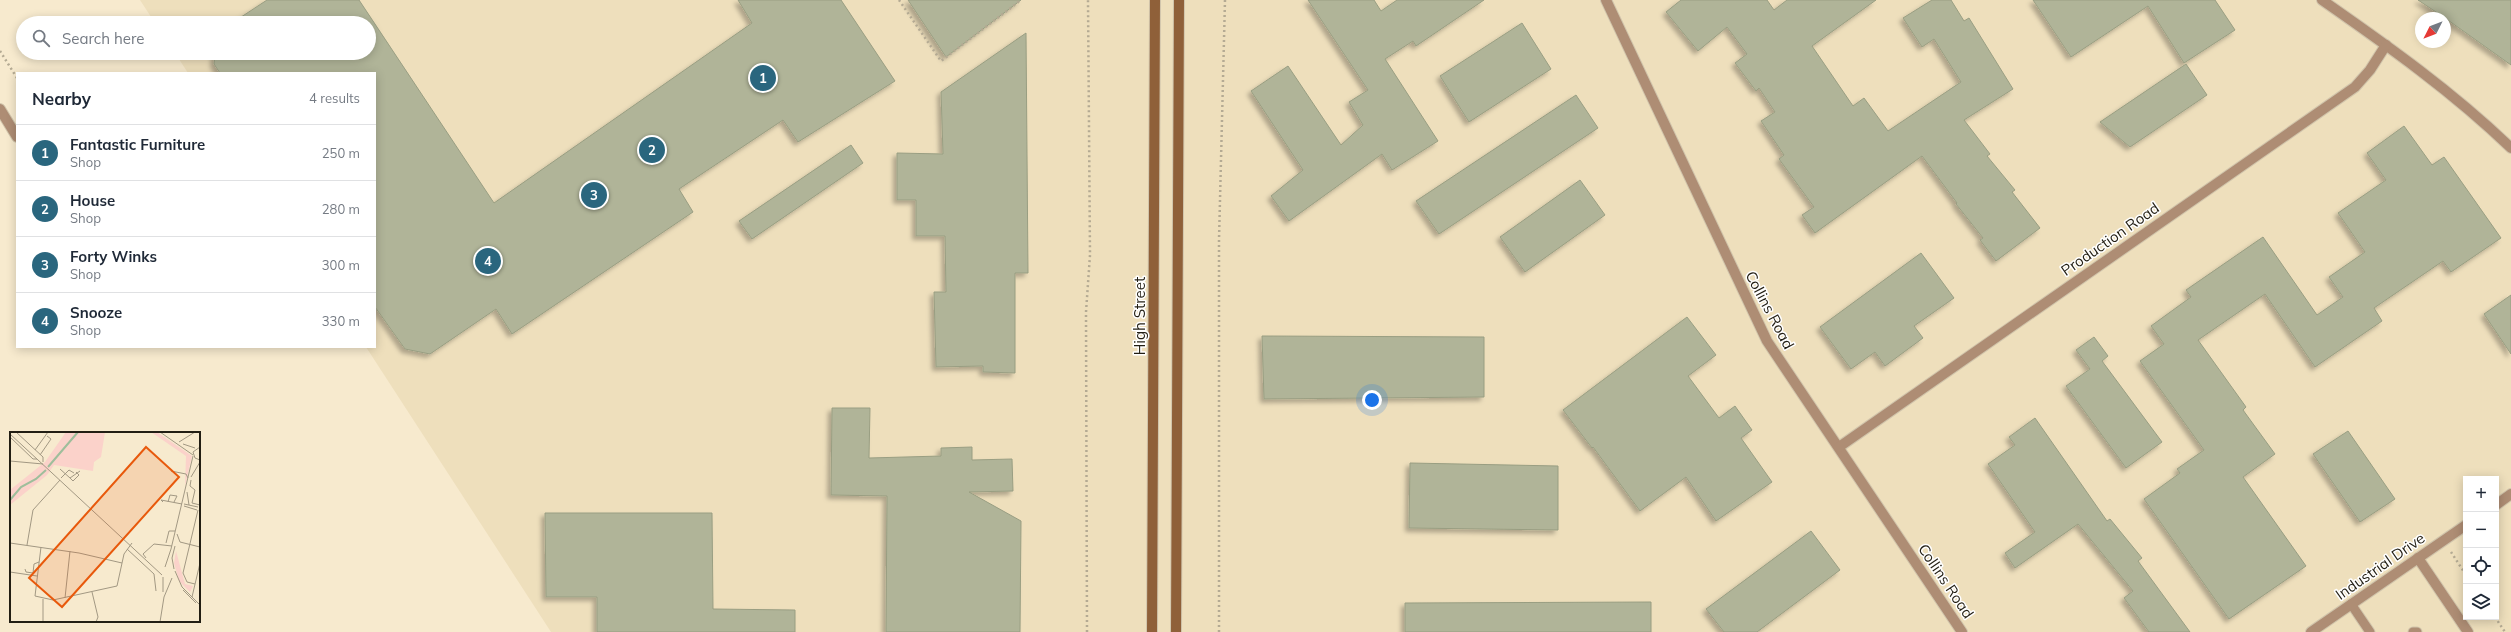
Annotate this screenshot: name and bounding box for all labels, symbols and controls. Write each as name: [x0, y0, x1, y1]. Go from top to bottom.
north arrow: [2415, 12, 2451, 48]
search box: [16, 16, 376, 60]
icon: search: [30, 27, 52, 49]
text: Search here: [62, 29, 144, 48]
pin: 1: [750, 63, 776, 93]
text: Nearby: [32, 88, 91, 109]
text: 4 results: [309, 90, 360, 106]
text: Fantastic Furniture: [70, 135, 205, 154]
pin: 2: [639, 135, 665, 165]
text: 1: [41, 145, 49, 161]
text: 250 m: [322, 145, 360, 161]
text: Shop: [70, 154, 101, 170]
pin: 3: [581, 180, 607, 210]
text: House: [70, 191, 115, 210]
street label: Production Road: [2057, 198, 2163, 280]
text: 2: [41, 201, 49, 217]
text: 280 m: [322, 201, 360, 217]
text: Shop: [70, 210, 101, 226]
pin: 4: [475, 246, 501, 276]
text: Forty Winks: [70, 247, 157, 266]
text: 3: [41, 257, 49, 273]
text: 300 m: [322, 257, 360, 273]
text: Shop: [70, 266, 101, 282]
street label: Collins Road: [1741, 268, 1799, 352]
street label: High Street: [1130, 277, 1149, 355]
text: Snooze: [70, 303, 122, 322]
text: 4: [41, 313, 49, 329]
text: 330 m: [322, 313, 360, 329]
text: Shop: [70, 322, 101, 338]
your location: [1362, 390, 1382, 410]
inset map: [10, 432, 200, 622]
map controls: [2463, 476, 2499, 620]
button: +: [2463, 476, 2499, 512]
button: −: [2463, 512, 2499, 548]
street label: Industrial Drive: [2332, 528, 2428, 604]
street label: Collins Road: [1914, 540, 1978, 622]
button: locate: [2463, 548, 2499, 584]
button: layers: [2463, 584, 2499, 620]

